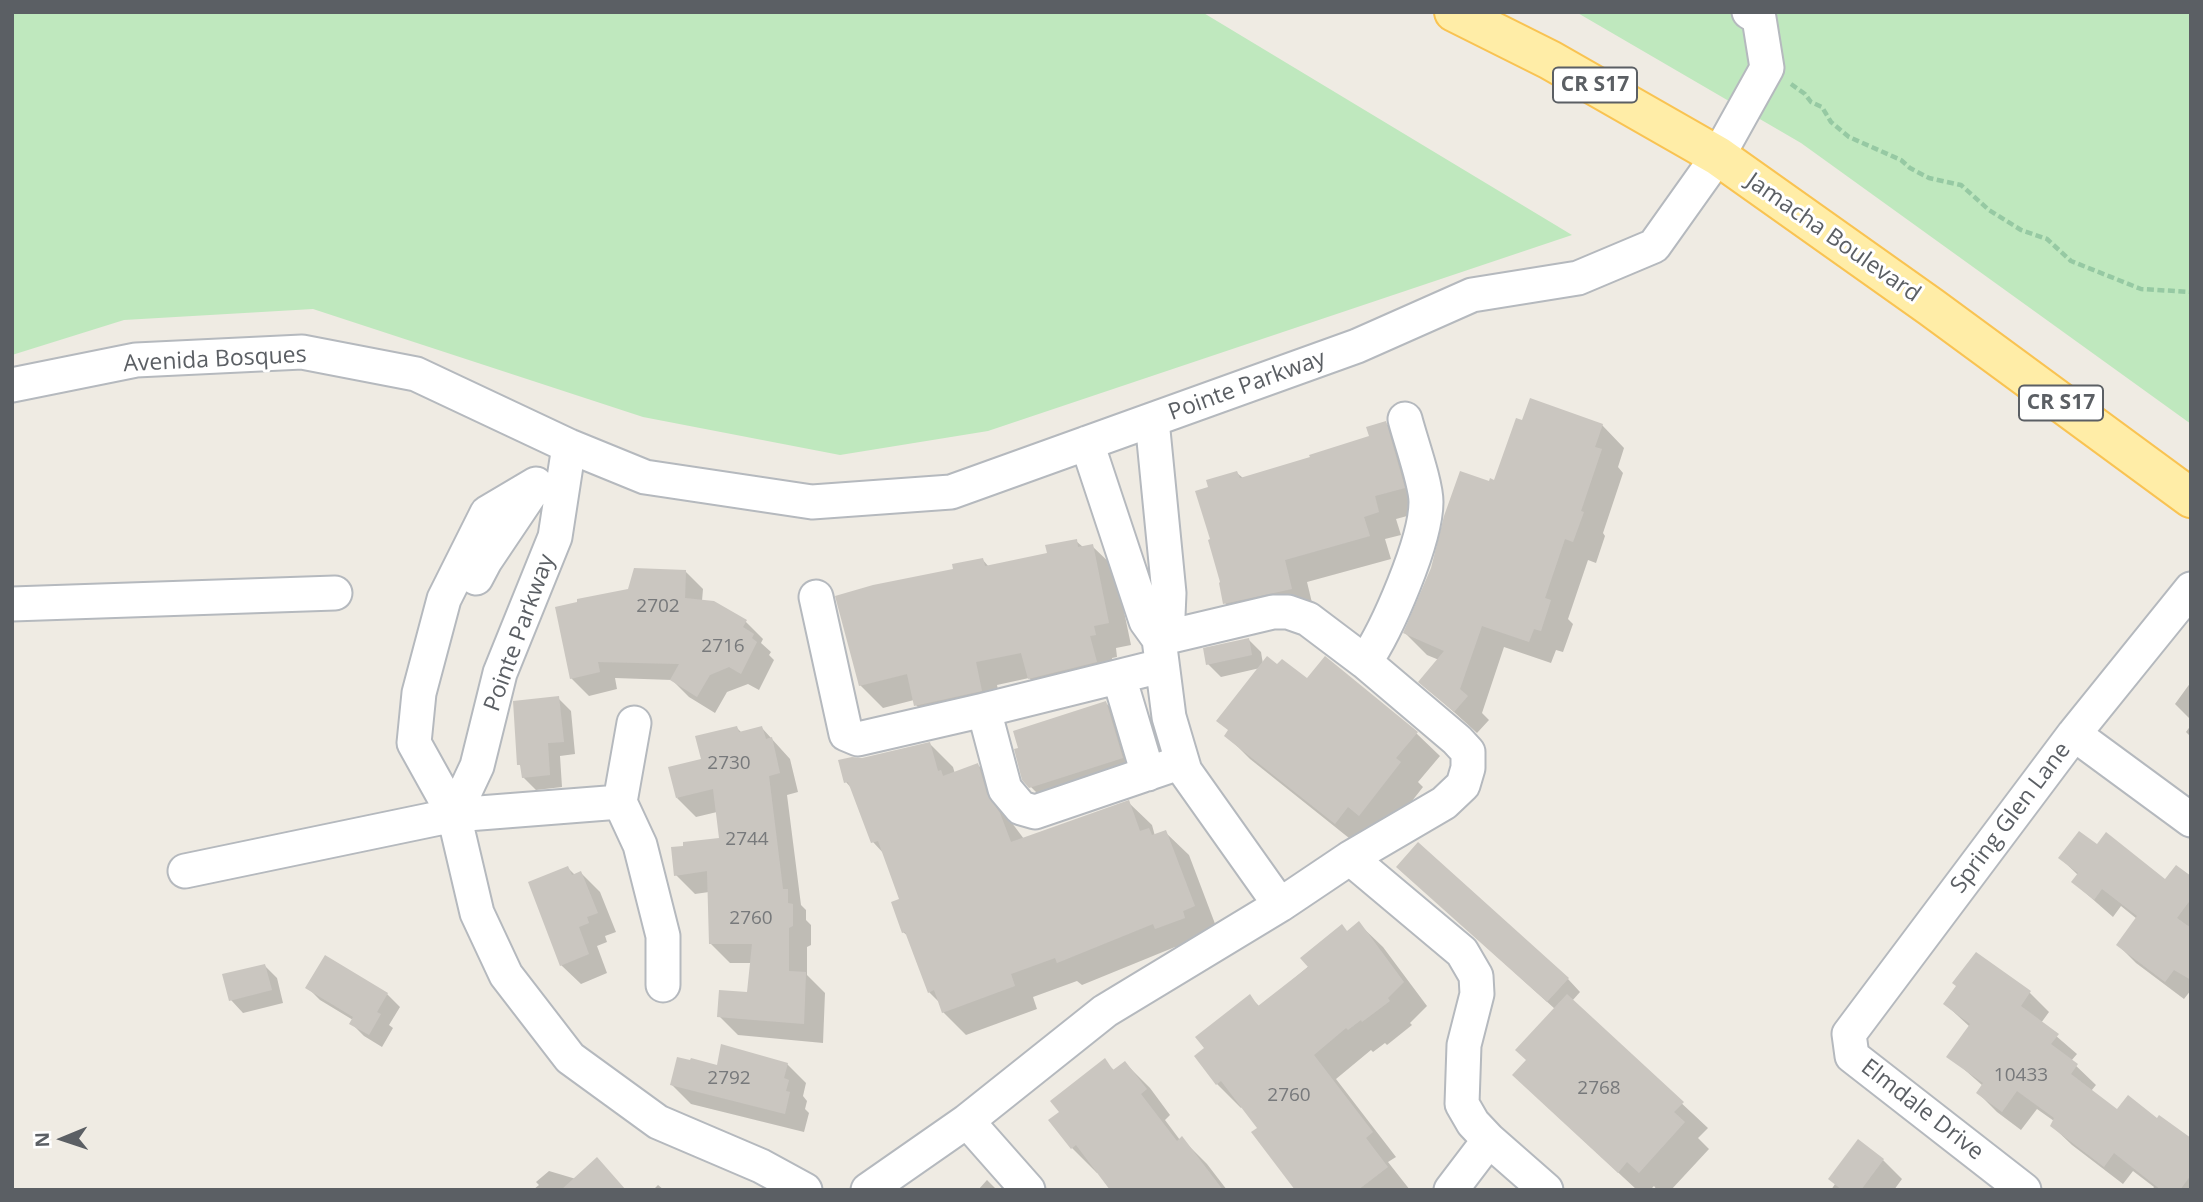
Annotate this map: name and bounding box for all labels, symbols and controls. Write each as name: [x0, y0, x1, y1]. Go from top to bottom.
road number: CR S17: [1553, 68, 1637, 102]
street label: Jamacha Boulevard: [1741, 168, 1925, 308]
street label: Avenida Bosques: [123, 341, 307, 379]
street label: Pointe Parkway: [1165, 345, 1329, 427]
road number: CR S17: [2019, 386, 2103, 420]
street label: Pointe Parkway: [479, 551, 561, 715]
house number: 2702: [636, 596, 680, 618]
house number: 2716: [701, 636, 745, 658]
street label: Spring Glen Lane: [1945, 737, 2077, 899]
house number: 2730: [707, 753, 751, 775]
house number: 2744: [725, 829, 769, 851]
house number: 2760: [729, 908, 773, 930]
street label: Elmdale Drive: [1855, 1054, 1989, 1166]
house number: 10433: [1994, 1065, 2048, 1087]
house number: 2792: [707, 1068, 751, 1090]
house number: 2768: [1577, 1078, 1621, 1100]
house number: 2760: [1267, 1085, 1311, 1107]
north arrow: [28, 1104, 98, 1174]
text: N: [29, 1132, 55, 1148]

